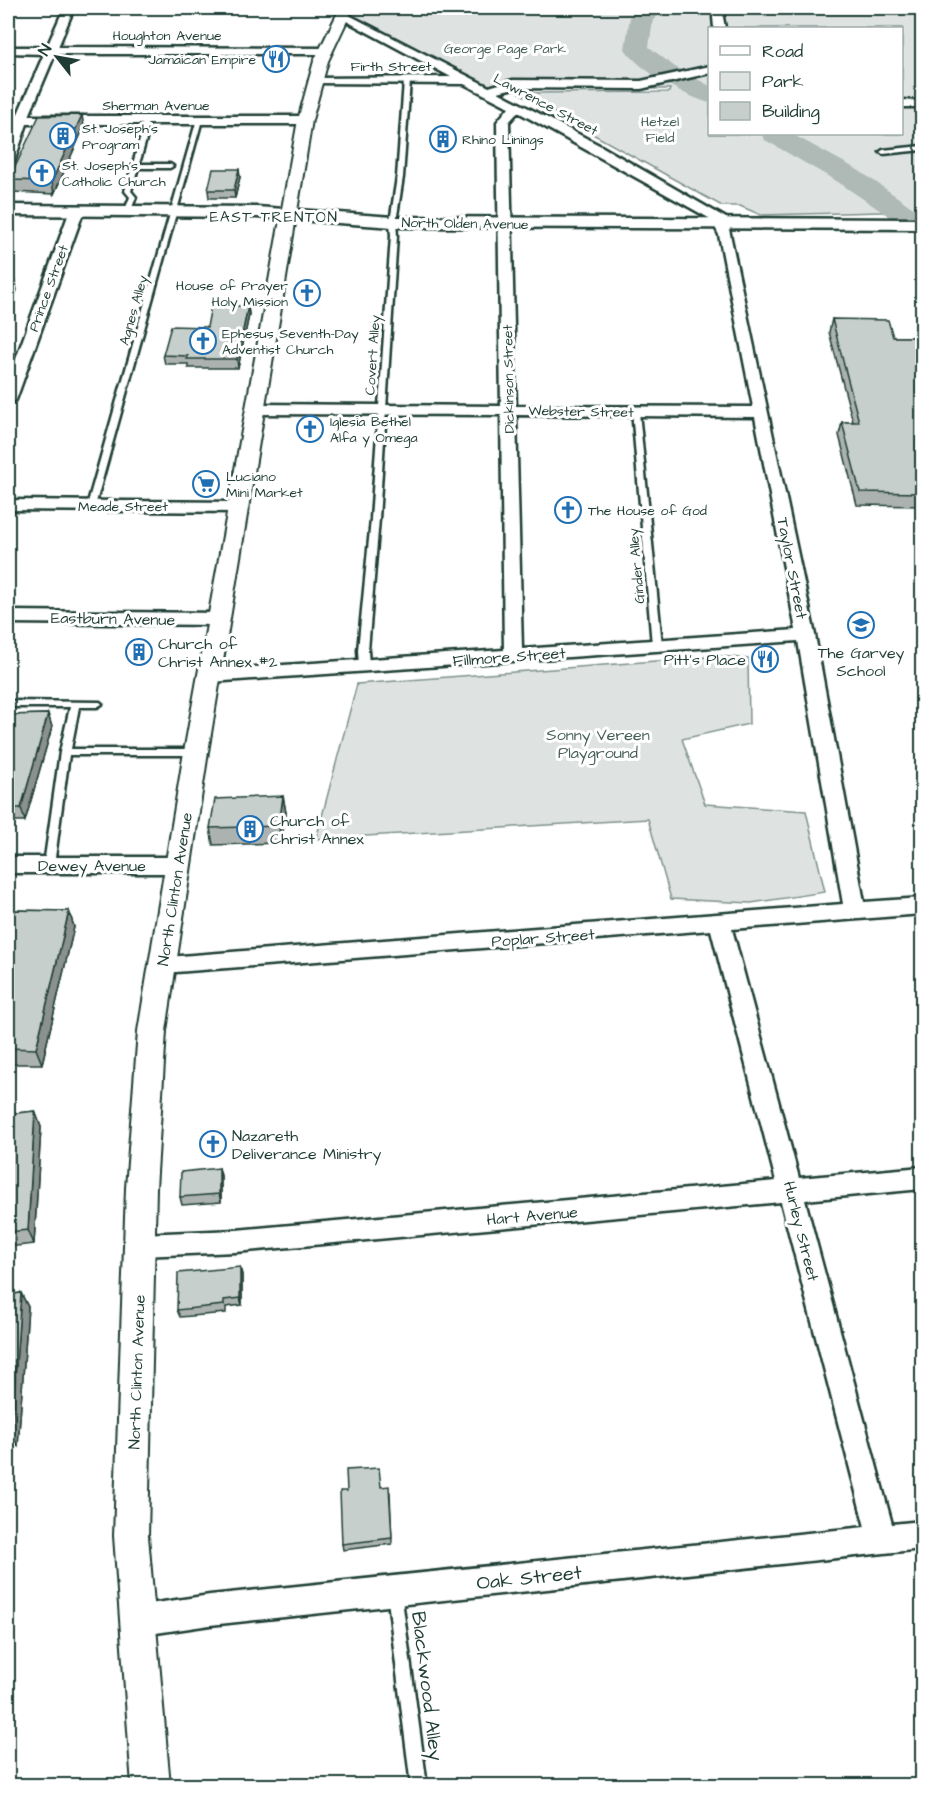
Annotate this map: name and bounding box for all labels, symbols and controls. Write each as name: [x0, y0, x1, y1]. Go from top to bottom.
street label: Houghton Avenue: [112, 26, 222, 46]
north arrow: [27, 27, 87, 87]
legend: [708, 27, 903, 135]
park label: George Page Park: [444, 39, 566, 59]
text: Road: [762, 39, 803, 64]
text: N: [33, 40, 57, 60]
restaurant icon: Jamaican Empire: [261, 44, 291, 74]
place label: Jamaican Empire: [148, 50, 256, 70]
street label: Firth Street: [351, 57, 432, 77]
street label: Lawrence Street: [490, 69, 602, 141]
text: Park: [762, 69, 804, 94]
street label: Sherman Avenue: [102, 96, 210, 116]
text: Building: [762, 99, 820, 125]
park label: Hetzel Field: [641, 112, 679, 148]
place label: St. Joseph's Program: [82, 119, 158, 155]
building icon: St. Joseph's Program: [48, 121, 78, 151]
building icon: Rhino Linings: [428, 124, 458, 154]
place label: Rhino Linings: [462, 130, 544, 150]
place label: St. Joseph's Catholic Church: [62, 156, 166, 192]
church icon: St. Joseph's Catholic Church: [27, 158, 57, 188]
district label: EAST TRENTON: [210, 207, 338, 228]
street label: North Olden Avenue: [401, 213, 529, 235]
street label: Prince Street: [24, 242, 74, 335]
street label: Agnes Alley: [114, 273, 154, 348]
place label: House of Prayer Holy Mission: [176, 276, 288, 312]
church icon: House of Prayer Holy Mission: [292, 278, 322, 308]
street label: Covert Alley: [360, 314, 386, 396]
place label: Ephesus Seventh-Day Adventist Church: [222, 324, 359, 360]
street label: Dickinson Street: [498, 324, 520, 433]
church icon: Ephesus Seventh-Day Adventist Church: [188, 326, 218, 356]
street label: Webster Street: [528, 401, 634, 423]
place label: Iglesia Bethel Alfa y Omega: [330, 412, 418, 448]
church icon: Iglesia Bethel Alfa y Omega: [295, 414, 325, 444]
place label: Luciano Mini Market: [226, 467, 303, 503]
supermarket icon: Luciano Mini Market: [191, 469, 221, 499]
church icon: The House of God: [553, 495, 583, 525]
street label: Meade Street: [78, 497, 168, 517]
place label: The House of God: [588, 501, 707, 521]
street label: Taylor Street: [770, 516, 813, 622]
street label: Ginder Alley: [624, 527, 650, 604]
street label: Eastburn Avenue: [51, 607, 176, 631]
school or university icon: The Garvey School: [846, 610, 876, 640]
place label: Church of Christ Annex #2: [158, 633, 278, 673]
building icon: Church of Christ Annex #2: [124, 637, 154, 667]
street label: Fillmore Street: [452, 642, 567, 672]
place label: The Garvey School: [818, 642, 905, 682]
restaurant icon: Pitt's Place: [750, 644, 780, 674]
place label: Pitt's Place: [664, 649, 746, 671]
park label: Sonny Vereen Playground: [546, 724, 650, 765]
place label: Church of Christ Annex: [270, 810, 364, 850]
street label: North Clinton Avenue: [152, 811, 198, 967]
building icon: Church of Christ Annex: [235, 814, 265, 844]
street label: Dewey Avenue: [38, 855, 146, 878]
street label: Poplar Street: [491, 923, 596, 953]
place label: Nazareth Deliverance Ministry: [232, 1125, 381, 1166]
church icon: Nazareth Deliverance Ministry: [198, 1129, 228, 1159]
street label: Hurley Street: [777, 1179, 824, 1284]
street label: Hart Avenue: [486, 1201, 579, 1231]
street label: North Clinton Avenue: [123, 1294, 151, 1450]
street label: Oak Street: [475, 1559, 583, 1597]
street label: Blackwood Alley: [403, 1610, 450, 1763]

